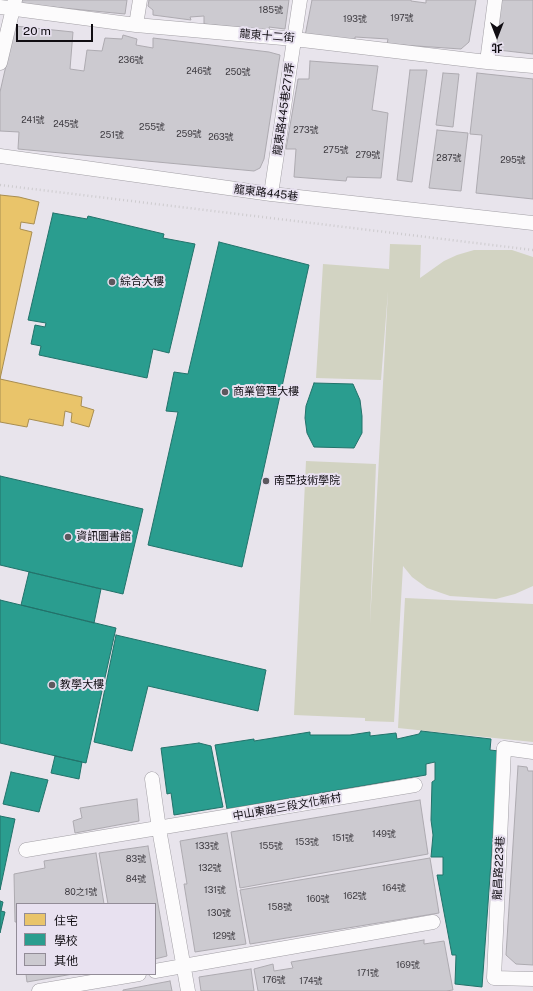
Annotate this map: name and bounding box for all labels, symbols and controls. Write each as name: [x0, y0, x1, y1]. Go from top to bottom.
house number: 185號: [259, 5, 283, 15]
house number: 197號: [390, 13, 414, 23]
house number: 193號: [343, 14, 367, 24]
scale bar: [18, 16, 95, 42]
north arrow: [477, 16, 517, 56]
text: 20 m: [23, 24, 51, 38]
street label: 龍東十二街: [239, 27, 295, 45]
text: 北: [492, 42, 503, 54]
house number: 236號: [118, 55, 144, 65]
street label: 龍東路445巷271弄: [271, 62, 297, 156]
house number: 246號: [186, 66, 212, 76]
house number: 250號: [225, 67, 251, 77]
house number: 241號: [21, 115, 45, 125]
house number: 245號: [53, 119, 79, 129]
house number: 255號: [139, 122, 165, 132]
house number: 273號: [293, 125, 319, 135]
house number: 259號: [176, 129, 202, 139]
house number: 251號: [100, 130, 124, 140]
house number: 263號: [208, 132, 234, 142]
house number: 275號: [323, 145, 349, 155]
house number: 279號: [355, 150, 381, 160]
house number: 287號: [436, 153, 462, 163]
house number: 295號: [500, 155, 526, 165]
street label: 龍東路445巷: [233, 183, 299, 203]
place label: 綜合大樓: [120, 275, 164, 289]
marker: 綜合大樓: [107, 277, 117, 287]
place label: 商業管理大樓: [233, 385, 299, 399]
marker: 商業管理大樓: [220, 387, 230, 397]
place label: 南亞技術學院: [274, 474, 340, 488]
marker: 南亞技術學院: [261, 476, 271, 486]
place label: 資訊圖書館: [76, 530, 131, 544]
marker: 資訊圖書館: [63, 532, 73, 542]
place label: 教學大樓: [60, 678, 104, 692]
marker: 教學大樓: [47, 680, 57, 690]
street label: 中山東路三段文化新村: [232, 791, 342, 823]
house number: 149號: [372, 829, 396, 839]
house number: 151號: [332, 833, 354, 843]
street label: 龍昌路223巷: [491, 836, 507, 900]
house number: 153號: [295, 837, 319, 847]
house number: 133號: [195, 841, 219, 851]
house number: 155號: [259, 841, 283, 851]
house number: 83號: [126, 854, 146, 864]
house number: 132號: [198, 863, 222, 873]
house number: 84號: [126, 874, 146, 884]
house number: 164號: [382, 883, 406, 893]
house number: 131號: [204, 885, 226, 895]
house number: 80之1號: [65, 887, 97, 897]
house number: 162號: [343, 891, 367, 901]
house number: 160號: [306, 894, 330, 904]
house number: 158號: [268, 902, 292, 912]
legend: [16, 903, 156, 975]
house number: 130號: [207, 908, 231, 918]
text: 住宅: [54, 914, 78, 928]
house number: 129號: [212, 931, 236, 941]
text: 學校: [54, 934, 78, 948]
text: 其他: [54, 954, 78, 968]
house number: 169號: [396, 960, 420, 970]
house number: 171號: [357, 968, 379, 978]
house number: 176號: [262, 975, 286, 985]
house number: 174號: [299, 976, 323, 986]

